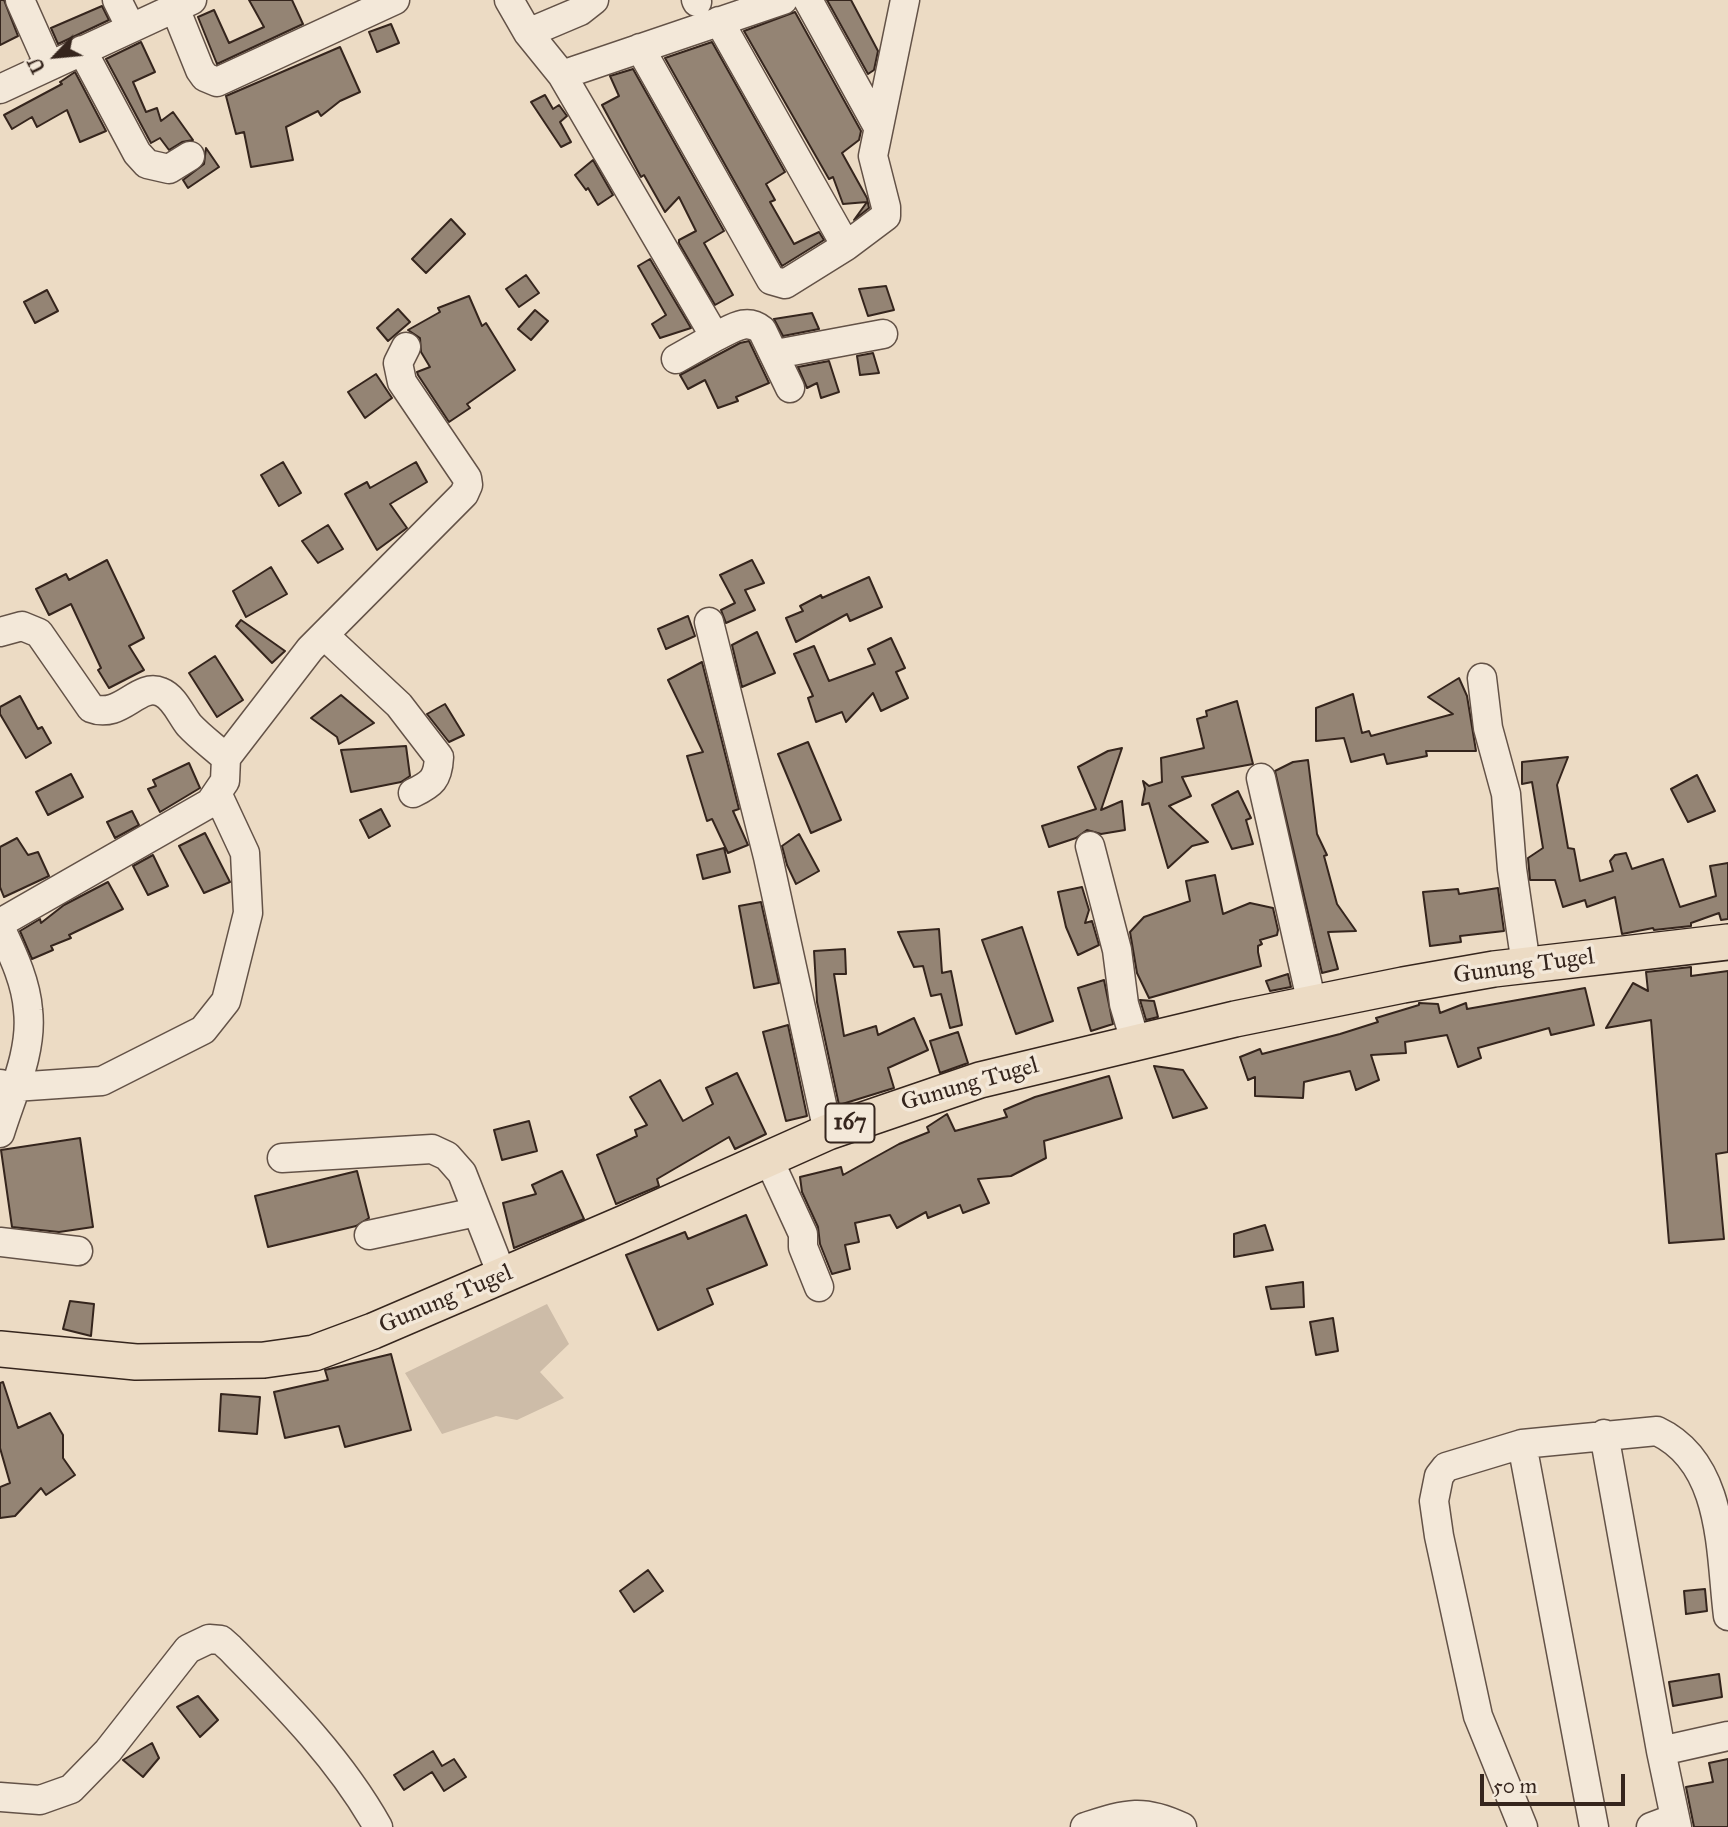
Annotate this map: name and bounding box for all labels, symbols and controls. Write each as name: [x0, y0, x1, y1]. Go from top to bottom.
north arrow: [21, 21, 91, 91]
text: U: [23, 54, 50, 77]
street label: Gunung Tugel: [1452, 943, 1596, 991]
street label: Gunung Tugel: [898, 1052, 1042, 1118]
road number: 167: [826, 1104, 874, 1142]
street label: Gunung Tugel: [375, 1259, 517, 1341]
scale bar: [1483, 1760, 1628, 1804]
text: 50 m: [1493, 1773, 1537, 1799]

